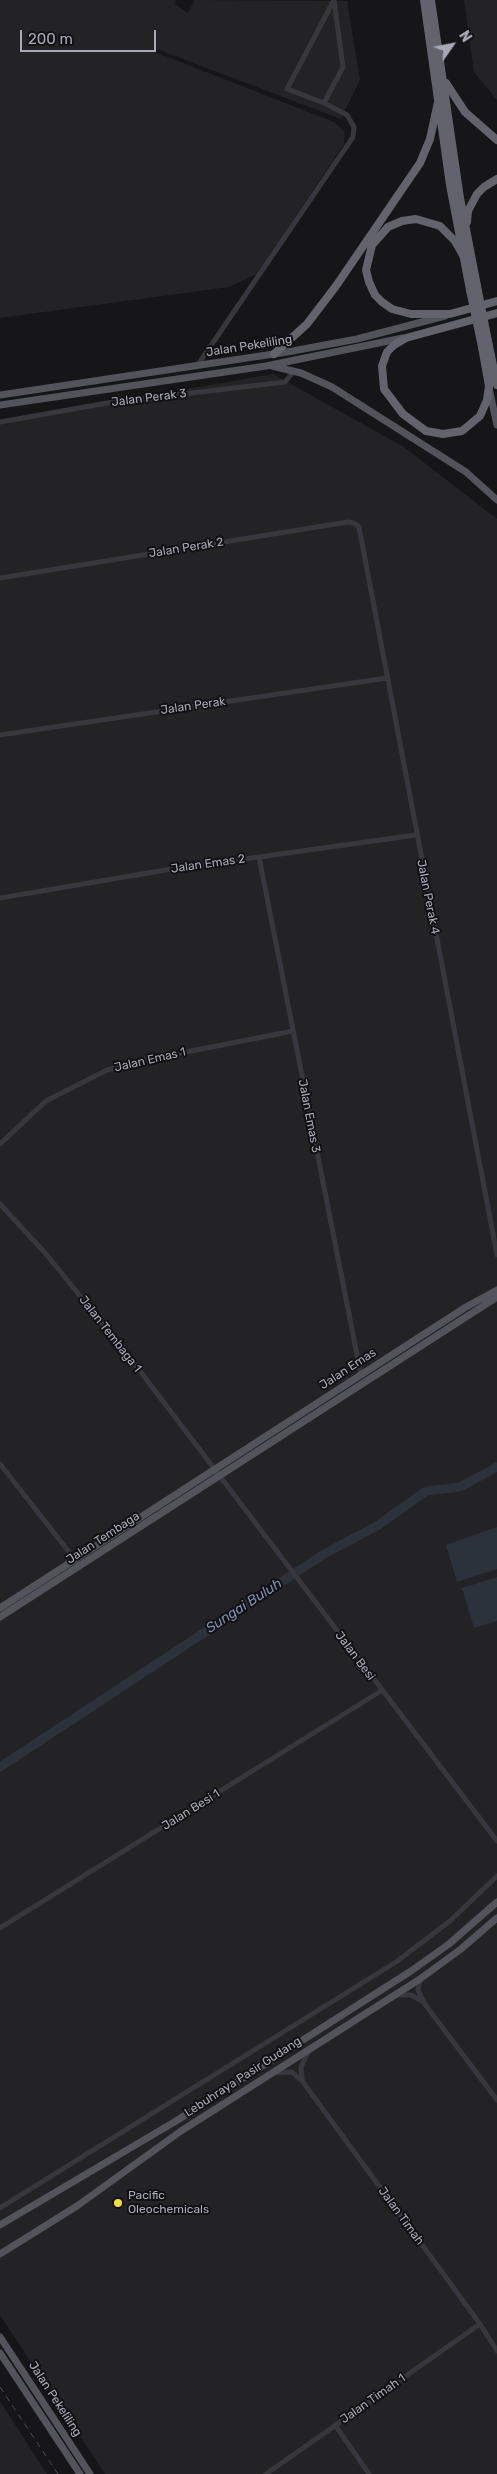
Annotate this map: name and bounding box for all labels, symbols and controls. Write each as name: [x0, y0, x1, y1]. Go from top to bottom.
scale bar: [22, 20, 159, 52]
north arrow: [427, 20, 477, 70]
text: N: [455, 28, 475, 45]
text: 200 m: [28, 30, 73, 48]
street label: Jalan Pekeliling: [205, 332, 293, 360]
street label: Jalan Perak 3: [111, 386, 187, 410]
street label: Jalan Perak 2: [148, 535, 224, 561]
street label: Jalan Perak: [160, 694, 226, 718]
street label: Jalan Emas 2: [170, 852, 246, 876]
street label: Jalan Perak 4: [414, 858, 442, 936]
street label: Jalan Emas 1: [113, 1045, 187, 1075]
street label: Jalan Emas 3: [295, 1078, 323, 1154]
street label: Jalan Tembaga 1: [76, 1293, 144, 1375]
street label: Jalan Emas: [317, 1345, 379, 1393]
street label: Jalan Tembaga: [64, 1509, 142, 1567]
water label: Sungai Buluh: [203, 1575, 285, 1637]
street label: Jalan Besi: [332, 1629, 378, 1683]
street label: Jalan Besi 1: [159, 1786, 223, 1834]
street label: Lebuhraya Pasir Gudang: [182, 2034, 304, 2120]
street label: Jalan Timah: [375, 2184, 427, 2248]
place label: Pacific Oleochemicals: [128, 2189, 209, 2217]
marker: Pacific Oleochemicals: [112, 2197, 124, 2209]
street label: Jalan Pekeliling: [25, 2359, 85, 2439]
street label: Jalan Timah 1: [338, 2371, 408, 2427]

